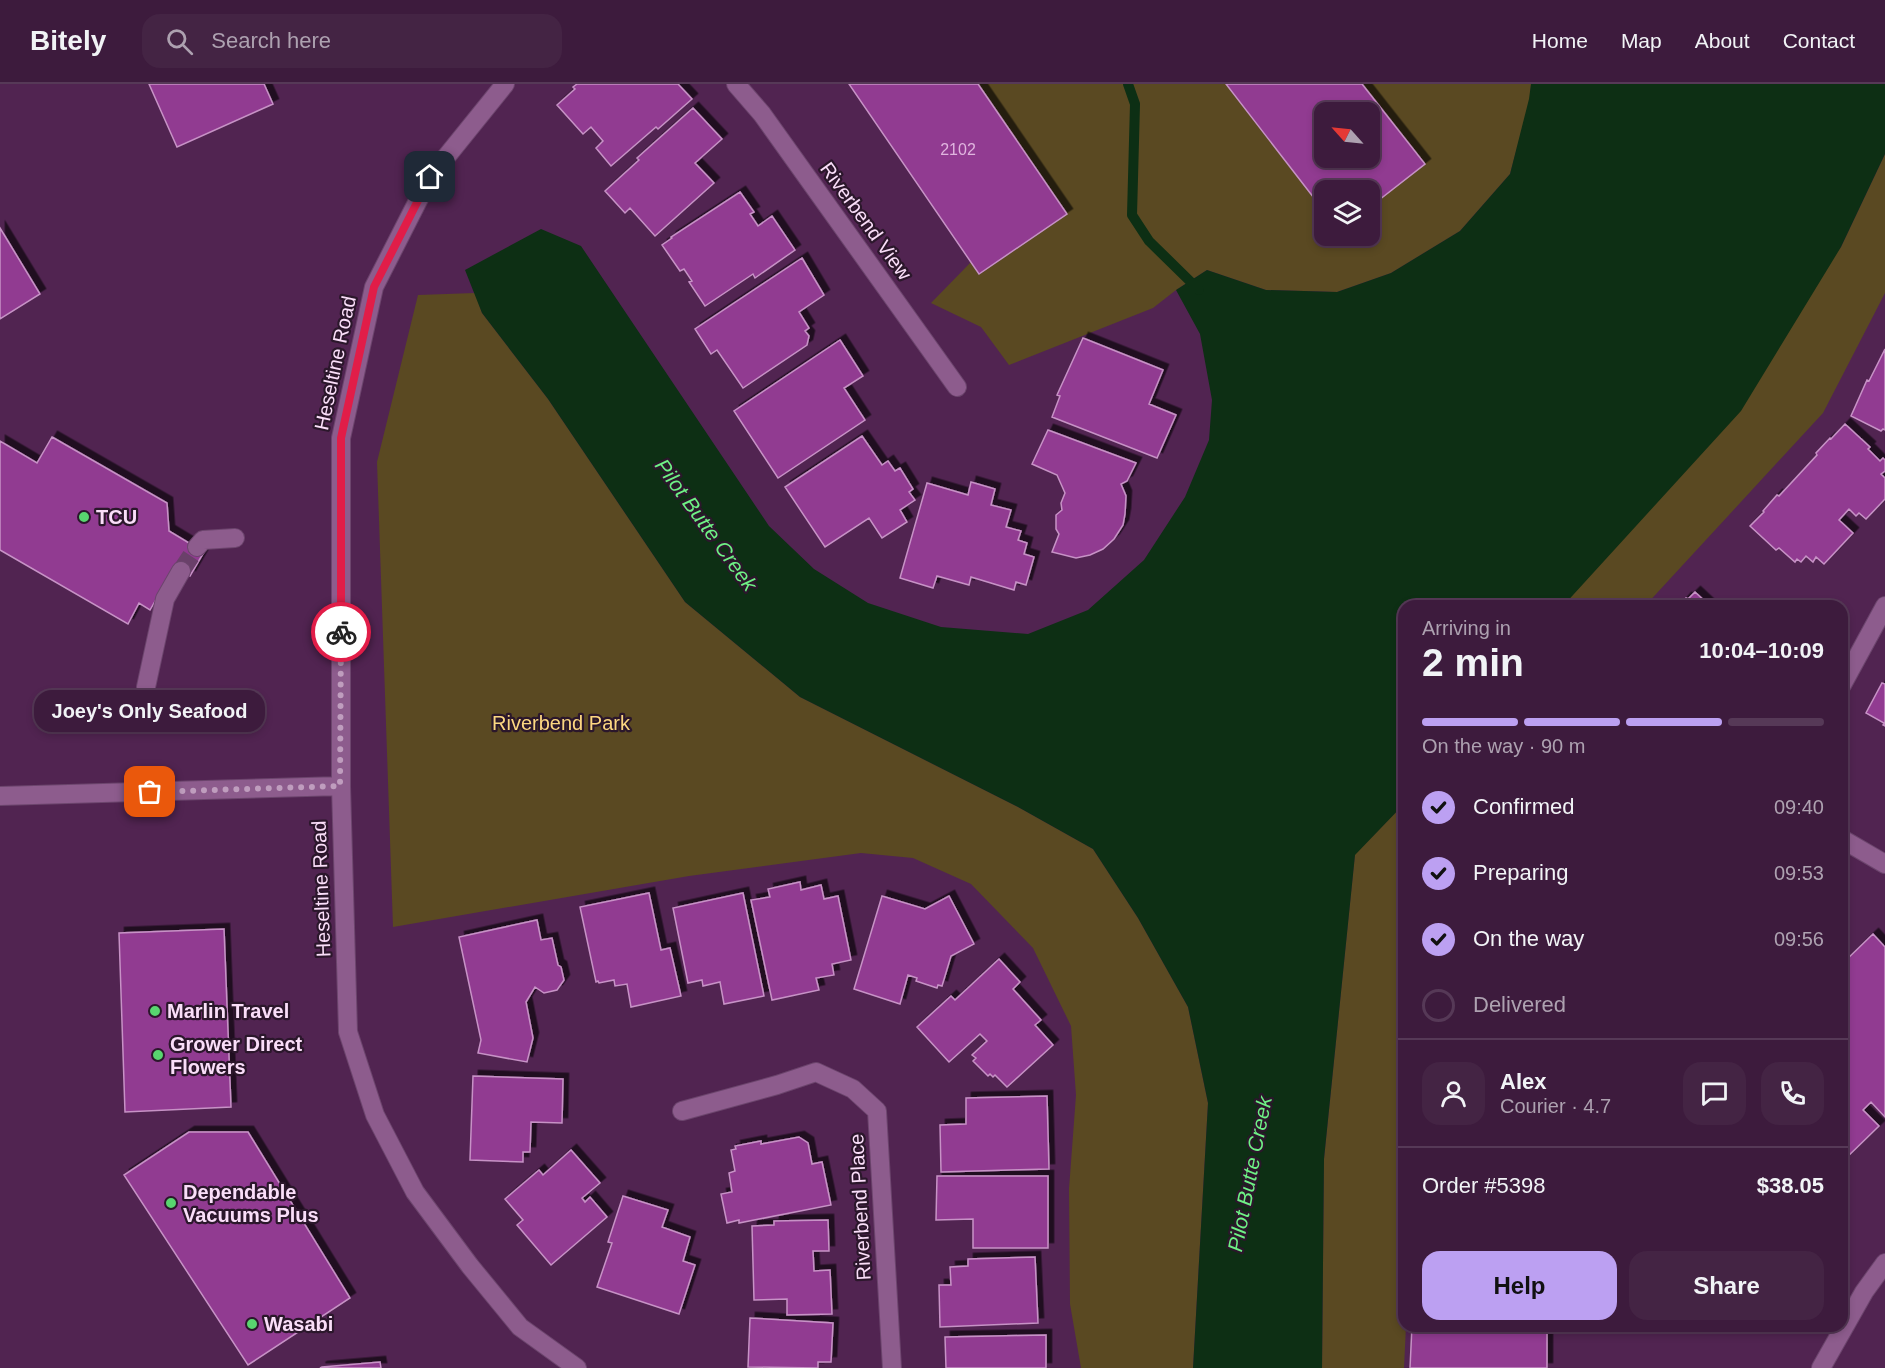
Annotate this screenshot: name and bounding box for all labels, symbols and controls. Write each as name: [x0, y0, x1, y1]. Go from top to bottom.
search box: [142, 14, 562, 68]
text: Bitely: [30, 25, 106, 56]
icon: search: [163, 25, 196, 58]
text: Search here: [211, 28, 331, 53]
text: Home: [1532, 29, 1588, 52]
text: Map: [1621, 29, 1662, 52]
text: About: [1695, 29, 1750, 52]
text: Contact: [1783, 29, 1855, 52]
north arrow: [1314, 102, 1380, 168]
map controls: [1314, 102, 1380, 246]
house number: 2102: [940, 141, 976, 158]
pin: [404, 151, 455, 202]
street label: Riverbend View: [816, 158, 916, 284]
icon: home: [413, 160, 446, 193]
button: layers: [1314, 180, 1380, 246]
street label: Heseltine Road: [310, 294, 360, 432]
water label: Pilot Butte Creek: [651, 454, 763, 596]
place label: TCU: [96, 506, 137, 528]
marker: TCU: [77, 510, 91, 524]
courier: [311, 602, 371, 662]
icon: bike: [325, 616, 358, 649]
text: Arriving in: [1422, 617, 1511, 639]
text: 10:04–10:09: [1699, 638, 1824, 663]
text: 2 min: [1422, 641, 1524, 684]
callout: Joey's Only Seafood: [34, 690, 266, 732]
text: Joey's Only Seafood: [52, 700, 247, 722]
park label: Riverbend Park: [492, 712, 631, 734]
text: On the way · 90 m: [1422, 735, 1585, 757]
pin: [124, 766, 175, 817]
icon: bag: [133, 775, 166, 808]
icon: check: [1422, 791, 1455, 824]
text: Confirmed: [1473, 794, 1574, 819]
text: 09:40: [1774, 796, 1824, 818]
street label: Heseltine Road: [308, 820, 334, 958]
icon: check: [1422, 857, 1455, 890]
text: Preparing: [1473, 860, 1568, 885]
text: 09:53: [1774, 862, 1824, 884]
icon: check: [1422, 923, 1455, 956]
text: On the way: [1473, 926, 1584, 951]
text: 09:56: [1774, 928, 1824, 950]
text: Delivered: [1473, 992, 1566, 1017]
place label: Marlin Travel: [167, 1000, 289, 1022]
marker: Marlin Travel: [148, 1004, 162, 1018]
place label: Grower Direct Flowers: [170, 1033, 303, 1078]
marker: Grower Direct Flowers: [151, 1048, 165, 1062]
button: person: [1422, 1062, 1485, 1125]
button: chat: [1683, 1062, 1746, 1125]
button: phone: [1761, 1062, 1824, 1125]
text: Alex: [1500, 1069, 1546, 1094]
water label: Pilot Butte Creek: [1223, 1093, 1276, 1253]
text: Courier · 4.7: [1500, 1095, 1611, 1117]
street label: Riverbend Place: [845, 1133, 875, 1281]
text: Order #5398: [1422, 1173, 1546, 1198]
text: $38.05: [1757, 1173, 1824, 1198]
place label: Dependable Vacuums Plus: [183, 1181, 319, 1226]
marker: Dependable Vacuums Plus: [164, 1196, 178, 1210]
button: Help: [1422, 1251, 1617, 1320]
button: Share: [1629, 1251, 1824, 1320]
place label: Wasabi: [264, 1313, 333, 1335]
marker: Wasabi: [245, 1317, 259, 1331]

